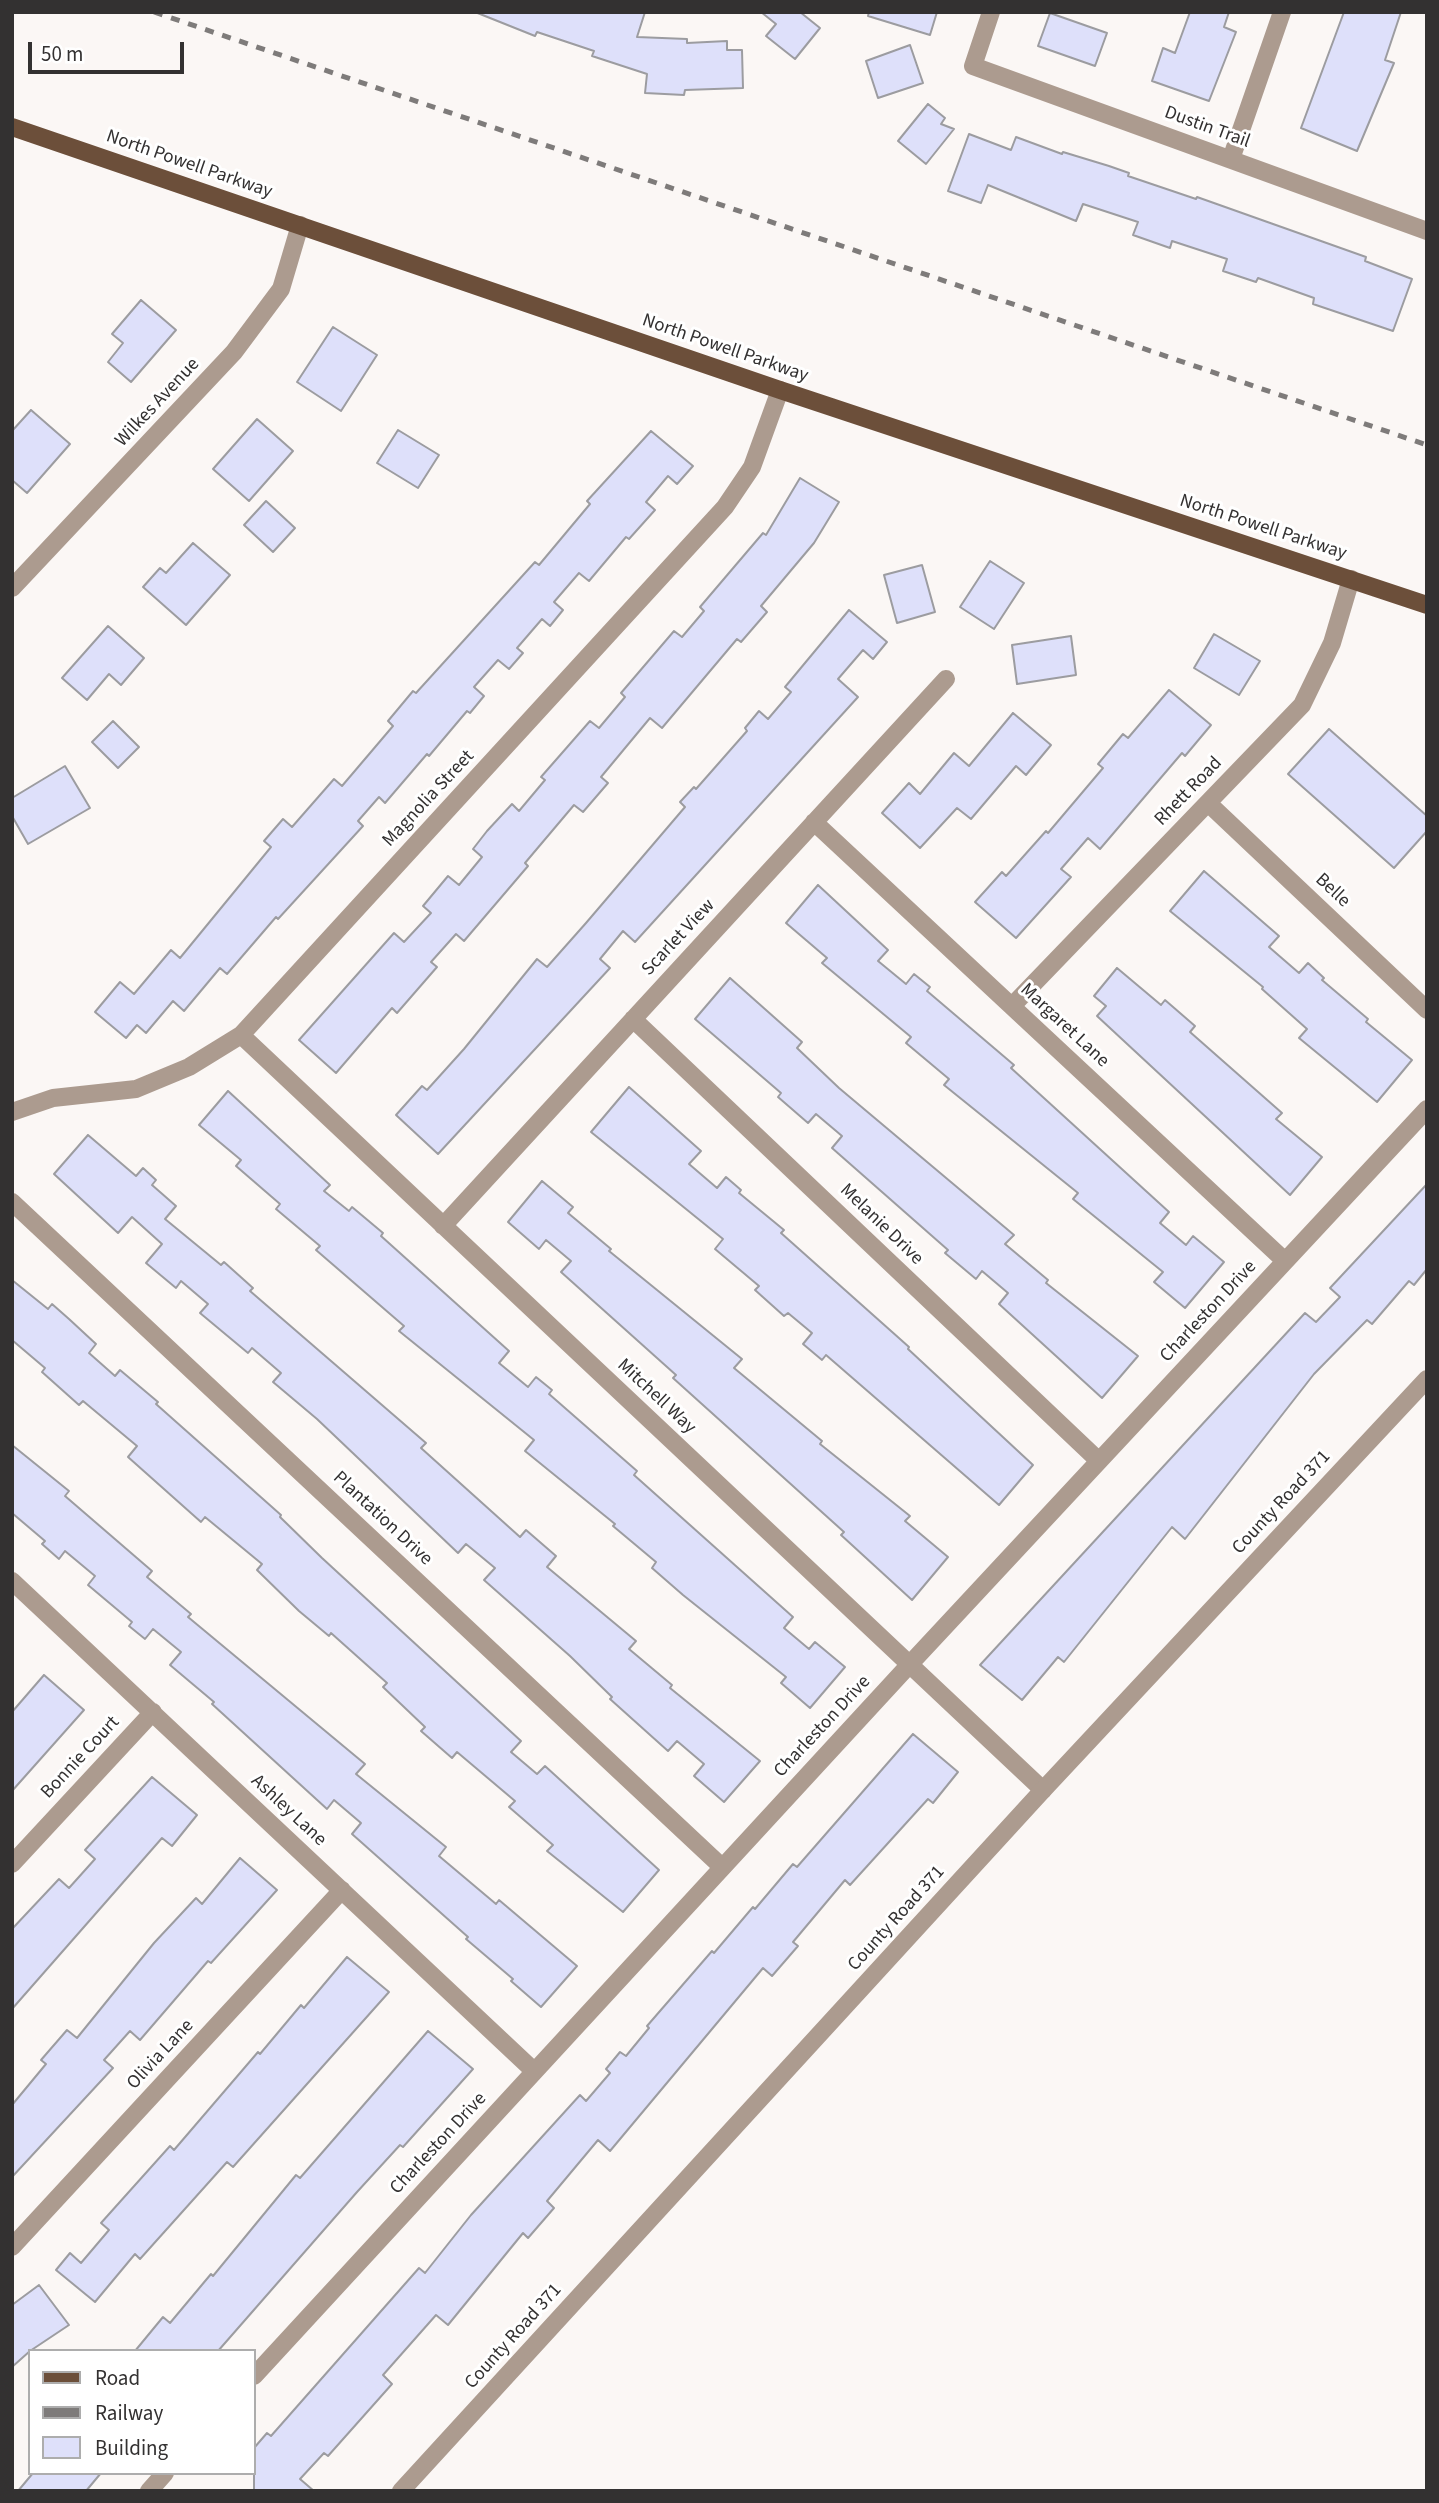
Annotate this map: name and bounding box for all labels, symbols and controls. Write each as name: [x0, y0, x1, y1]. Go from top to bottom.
scale bar: [32, 28, 187, 72]
text: 50 m: [41, 39, 83, 69]
street label: Dustin Trail: [1161, 102, 1253, 154]
street label: North Powell Parkway: [103, 126, 275, 204]
street label: North Powell Parkway: [639, 310, 811, 388]
street label: Wilkes Avenue: [111, 354, 205, 452]
street label: North Powell Parkway: [1177, 490, 1349, 566]
street label: Magnolia Street: [378, 746, 480, 852]
street label: Rhett Road: [1150, 753, 1228, 831]
street label: Belle: [1310, 869, 1354, 913]
street label: Scarlet View: [638, 895, 720, 981]
street label: Margaret Lane: [1015, 979, 1113, 1073]
street label: Melanie Drive: [835, 1180, 927, 1270]
street label: Charleston Drive: [1156, 1256, 1262, 1368]
street label: Mitchell Way: [612, 1355, 700, 1439]
street label: County Road 371: [1228, 1446, 1336, 1560]
street label: Plantation Drive: [328, 1467, 436, 1571]
street label: Charleston Drive: [770, 1671, 876, 1783]
street label: Bonnie Court: [37, 1712, 125, 1804]
street label: Ashley Lane: [246, 1770, 330, 1852]
street label: County Road 371: [844, 1862, 950, 1976]
street label: Olivia Lane: [123, 2015, 199, 2095]
street label: Charleston Drive: [386, 2088, 492, 2200]
street label: County Road 371: [461, 2280, 567, 2394]
legend: [28, 2349, 256, 2475]
text: Road: [95, 2363, 140, 2393]
text: Railway: [95, 2398, 163, 2428]
text: Building: [95, 2433, 168, 2463]

